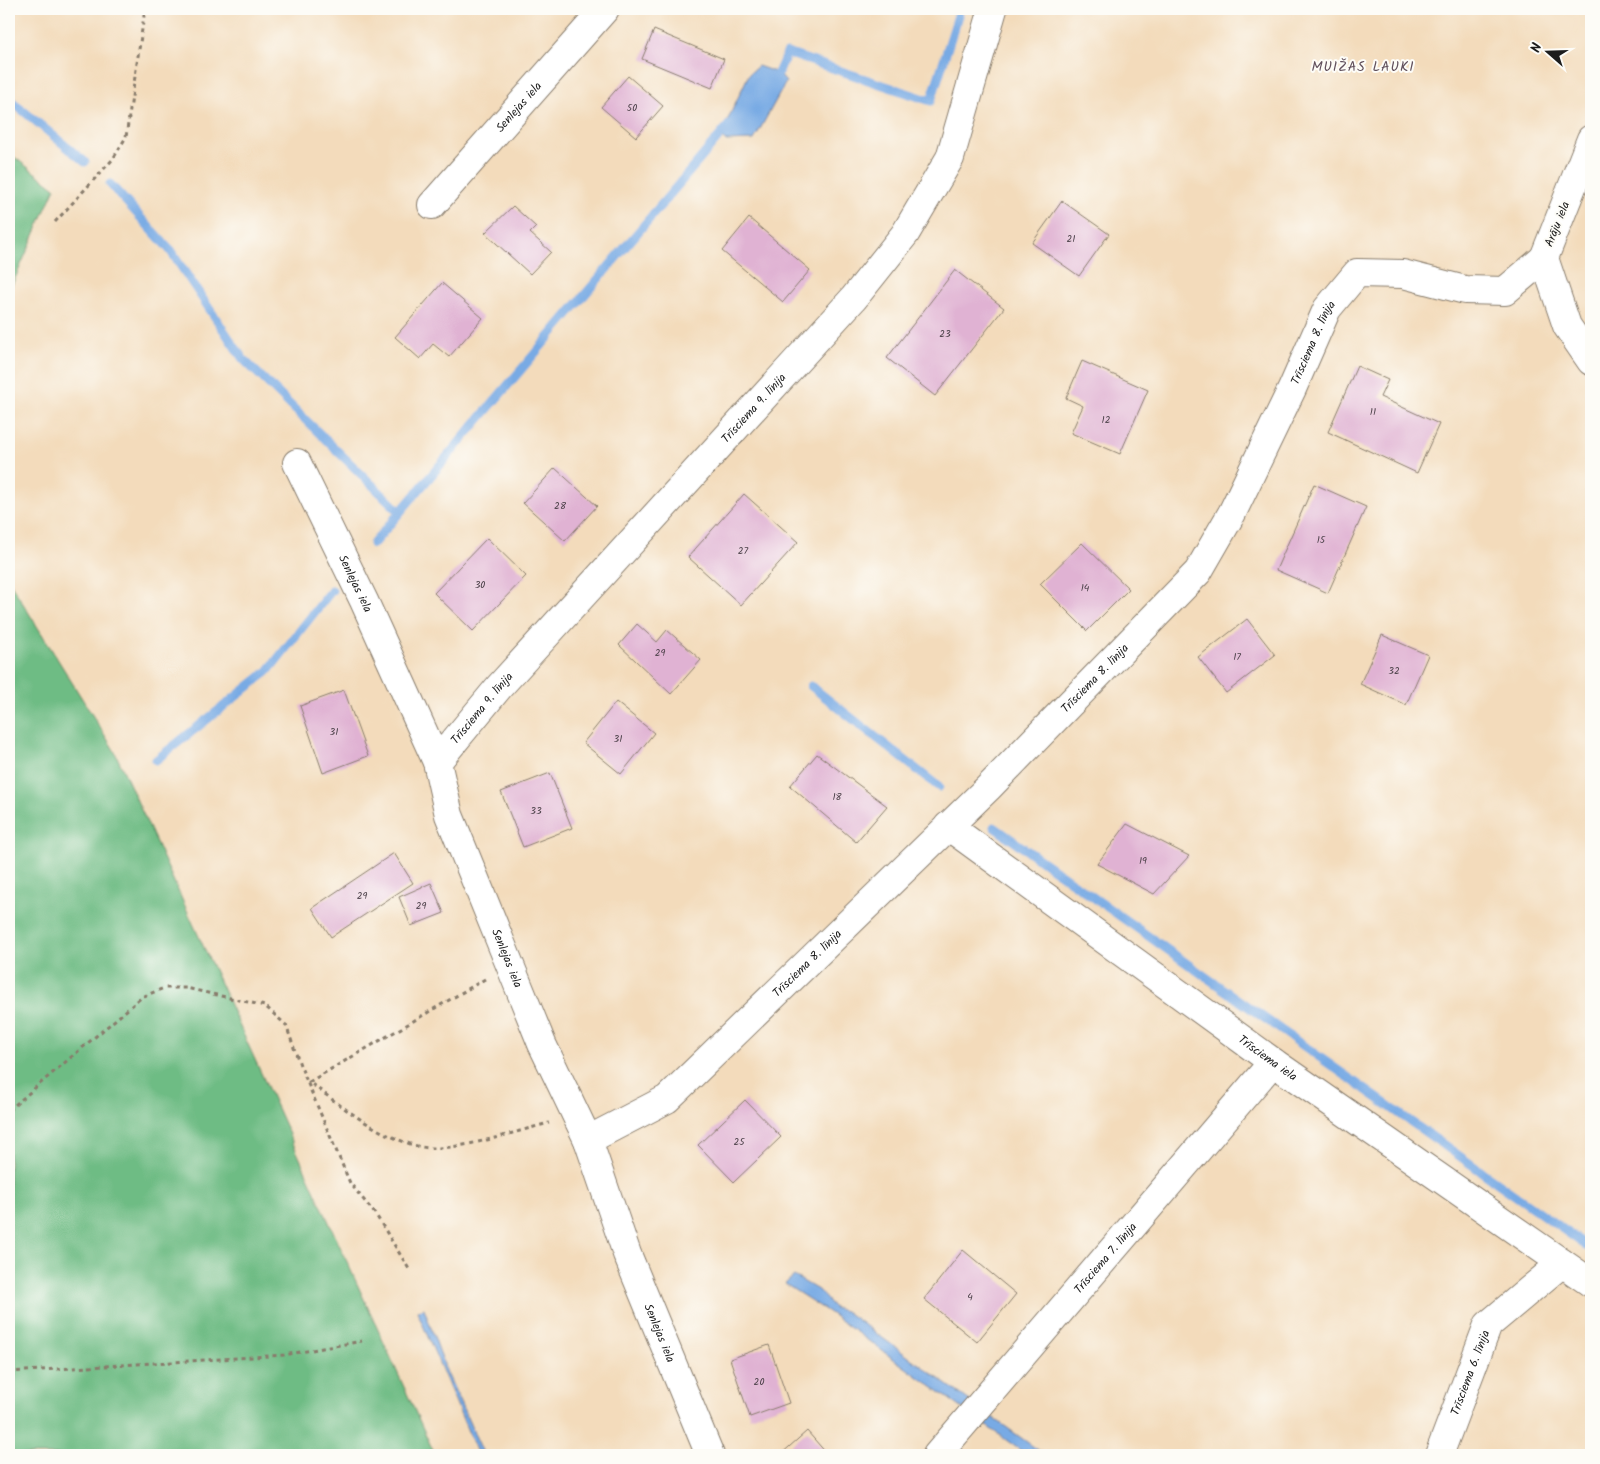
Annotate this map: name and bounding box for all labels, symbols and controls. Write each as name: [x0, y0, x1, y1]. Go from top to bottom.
north arrow: [1522, 28, 1572, 78]
text: N: [1525, 40, 1549, 56]
district label: MUIŽAS LAUKI: [1311, 56, 1415, 78]
street label: Senlejas iela: [491, 77, 547, 137]
house number: 50: [627, 100, 637, 116]
street label: Arāju iela: [1540, 198, 1575, 250]
house number: 21: [1067, 231, 1075, 247]
street label: Trīsciema 8. līnija: [1286, 296, 1341, 388]
house number: 23: [939, 326, 951, 342]
street label: Trīsciema 9. līnija: [717, 369, 791, 448]
house number: 11: [1370, 404, 1376, 420]
house number: 12: [1102, 412, 1111, 428]
house number: 28: [554, 498, 567, 514]
house number: 15: [1317, 532, 1326, 548]
house number: 27: [738, 543, 749, 559]
street label: Senlejas iela: [333, 552, 377, 616]
house number: 30: [475, 577, 485, 593]
house number: 14: [1081, 580, 1090, 596]
street label: Trīsciema 8. līnija: [1057, 639, 1134, 718]
house number: 29: [655, 645, 665, 661]
house number: 17: [1233, 649, 1241, 665]
house number: 32: [1388, 663, 1400, 679]
street label: Trīsciema 9. līnija: [446, 668, 518, 749]
house number: 31: [330, 724, 338, 740]
house number: 31: [614, 731, 622, 747]
house number: 18: [832, 789, 843, 805]
house number: 33: [530, 803, 542, 819]
house number: 19: [1139, 853, 1147, 869]
house number: 29: [357, 888, 367, 904]
house number: 29: [416, 898, 426, 914]
street label: Trīsciema 8. līnija: [768, 925, 847, 1002]
street label: Senlejas iela: [486, 926, 527, 991]
street label: Trīsciema iela: [1234, 1031, 1301, 1086]
house number: 25: [733, 1134, 745, 1150]
street label: Trīsciema 7. līnija: [1070, 1218, 1142, 1298]
house number: 4: [967, 1289, 973, 1305]
street label: Senlejas iela: [639, 1301, 680, 1366]
street label: Trīsciema 6. līnija: [1446, 1327, 1495, 1418]
house number: 20: [754, 1374, 764, 1390]

